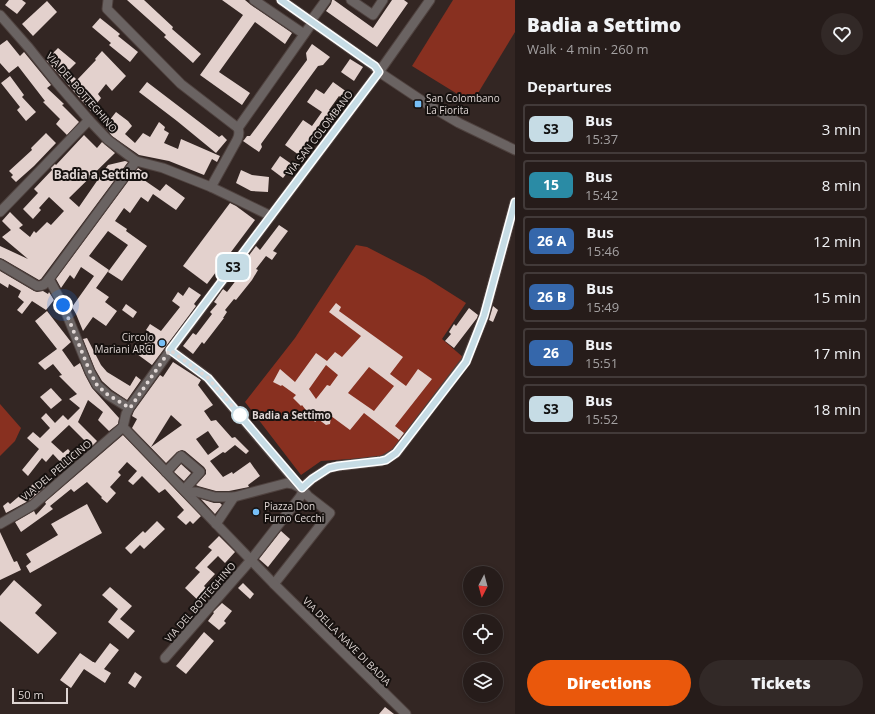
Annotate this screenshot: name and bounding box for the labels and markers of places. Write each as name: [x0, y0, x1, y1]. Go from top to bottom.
place label: San Colombano La Fiorita: [426, 91, 500, 117]
marker: San Colombano La Fiorita: [413, 99, 423, 109]
place label: Circolo Mariani ARCI: [94, 330, 154, 356]
marker: Circolo Mariani ARCI: [157, 338, 167, 348]
marker: Badia a Settimo: [231, 406, 249, 424]
place label: Badia a Settimo: [252, 408, 331, 422]
place label: Piazza Don Furno Cecchi: [264, 499, 324, 525]
marker: Piazza Don Furno Cecchi: [251, 507, 261, 517]

